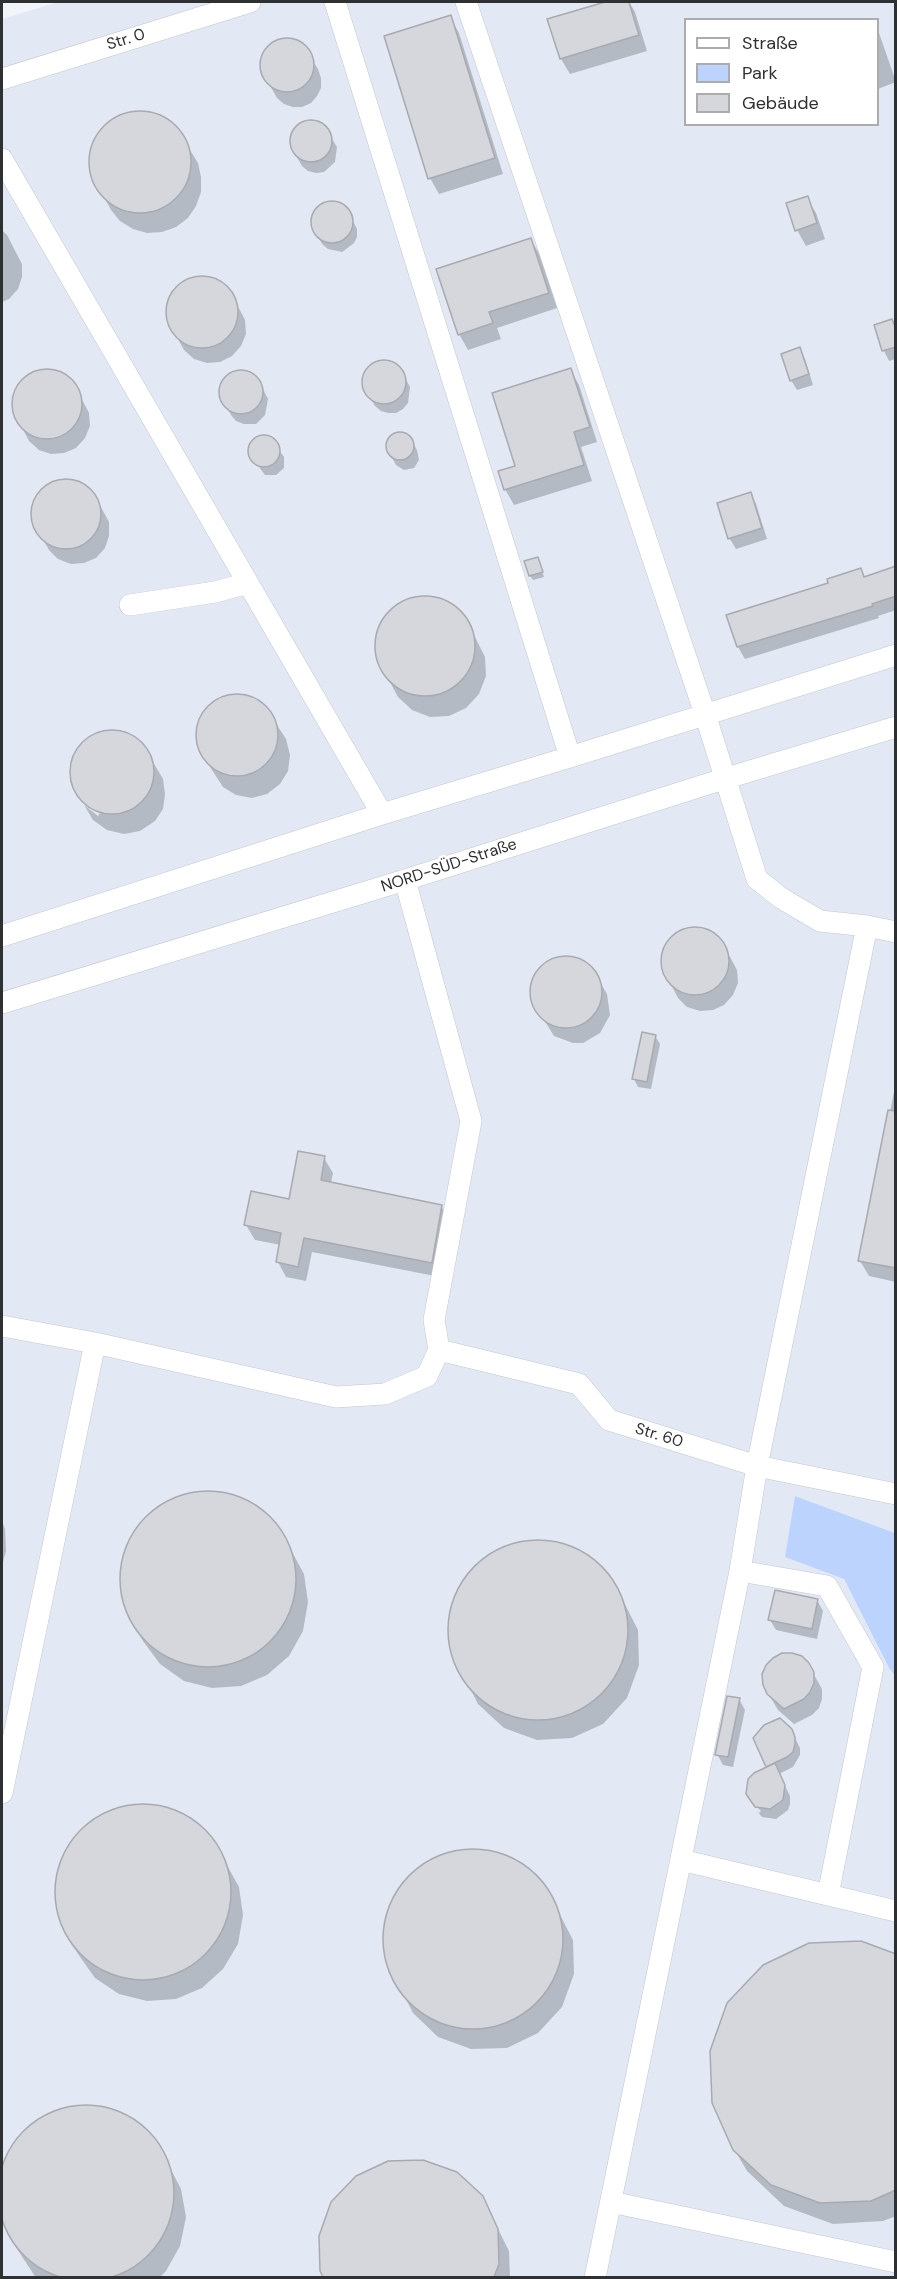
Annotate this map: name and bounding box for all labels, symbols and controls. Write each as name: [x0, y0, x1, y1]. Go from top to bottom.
legend: [684, 18, 879, 126]
street label: Str. 0: [104, 25, 148, 55]
text: Straße: [742, 31, 798, 55]
text: Park: [742, 61, 778, 85]
text: Gebäude: [742, 91, 819, 115]
street label: NORD-SÜD-Straße: [379, 835, 519, 897]
street label: Str. 60: [633, 1420, 685, 1452]

